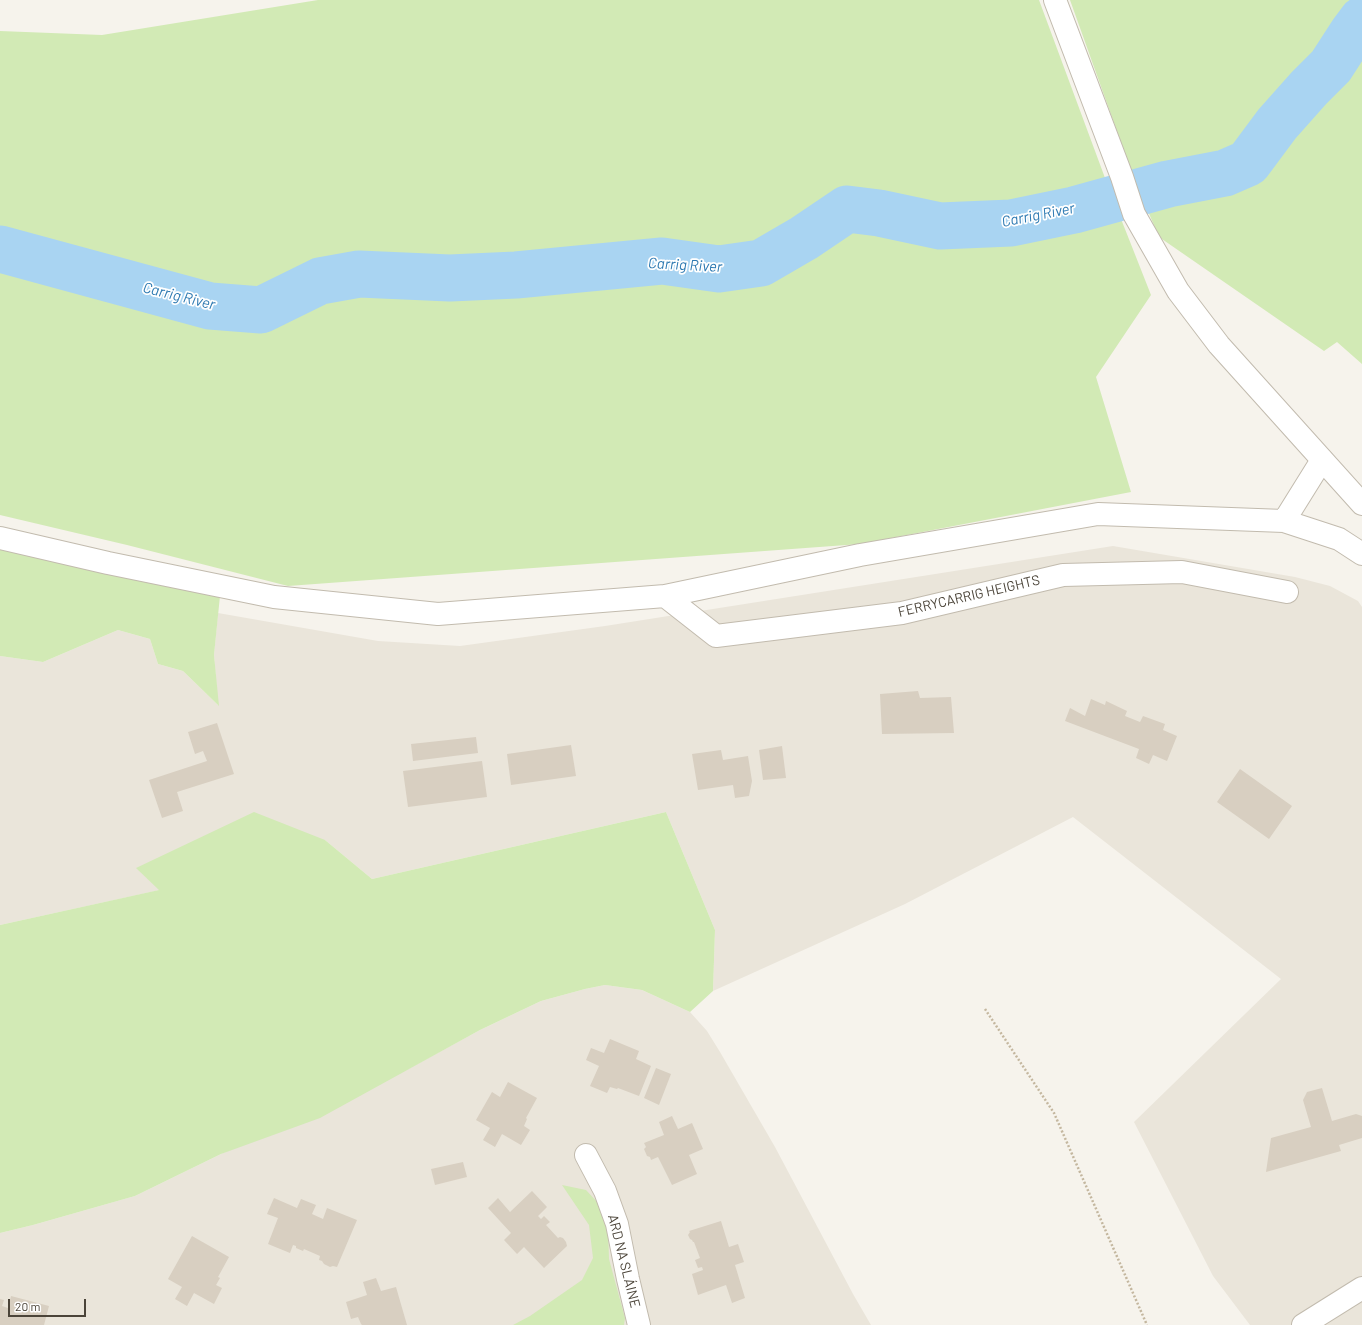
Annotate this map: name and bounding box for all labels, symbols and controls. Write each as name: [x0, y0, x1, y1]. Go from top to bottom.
water label: Carrig River: [1000, 199, 1076, 231]
water label: Carrig River: [648, 254, 722, 276]
water label: Carrig River: [141, 278, 217, 314]
street label: FERRYCARRIG HEIGHTS: [896, 571, 1042, 621]
street label: ARD NA SLÁINE: [604, 1212, 644, 1310]
scale bar: [10, 1291, 88, 1317]
text: 20 m: [15, 1299, 41, 1313]

